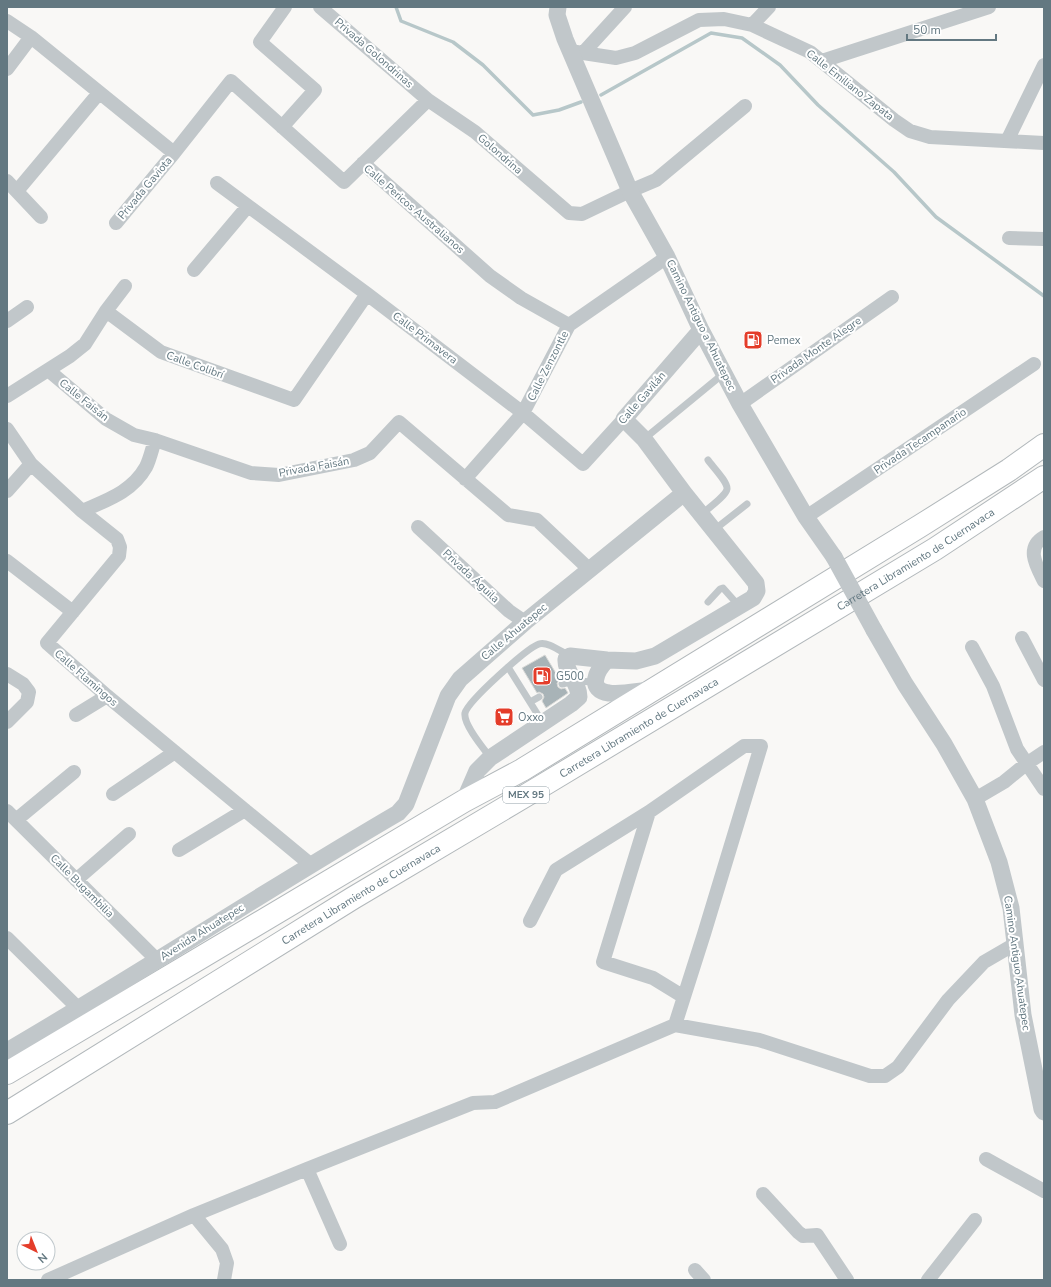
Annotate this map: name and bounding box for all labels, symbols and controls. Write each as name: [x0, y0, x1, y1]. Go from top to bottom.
street label: Privada Golondrinas: [331, 15, 417, 91]
scale bar: [907, 16, 996, 42]
text: 50 m: [913, 22, 941, 38]
street label: Calle Emiliano Zapata: [803, 46, 897, 124]
street label: Golondrina: [474, 130, 526, 178]
street label: Privada Gaviota: [114, 153, 176, 223]
street label: Calle Pericos Australianos: [360, 161, 468, 257]
street label: Camino Antiguo a Ahuatepec: [663, 257, 739, 393]
street label: Calle Primavera: [389, 309, 461, 368]
street label: Privada Monte Alegre: [768, 313, 864, 387]
street label: Calle Zenzontle: [524, 328, 572, 404]
fuel station icon: Pemex: [742, 329, 764, 351]
place label: Pemex: [767, 333, 801, 348]
street label: Calle Colibrí: [164, 348, 227, 383]
street label: Calle Gavilán: [615, 368, 669, 428]
street label: Calle Faisán: [56, 375, 112, 425]
street label: Privada Tecampanario: [871, 404, 969, 478]
street label: Privada Faisán: [278, 453, 350, 481]
street label: Carretera Libramiento de Cuernavaca: [834, 504, 997, 614]
street label: Privada Águila: [440, 545, 503, 606]
street label: Calle Ahuatepec: [478, 600, 550, 664]
street label: Calle Flamingos: [51, 646, 121, 710]
fuel station icon: G500: [531, 665, 553, 687]
place label: G500: [556, 669, 584, 684]
street label: Carretera Libramiento de Cuernavaca: [556, 674, 721, 781]
supermarket icon: Oxxo: [493, 706, 515, 728]
place label: Oxxo: [518, 710, 544, 725]
road number: MEX 95: [503, 787, 549, 803]
street label: Carretera Libramiento de Cuernavaca: [279, 840, 443, 948]
street label: Calle Bugambilia: [47, 851, 117, 921]
street label: Camino Antiguo Ahuatepec: [1000, 895, 1034, 1031]
street label: Avenida Ahuatepec: [157, 900, 247, 964]
north arrow: [16, 1231, 56, 1271]
text: N: [34, 1250, 51, 1266]

